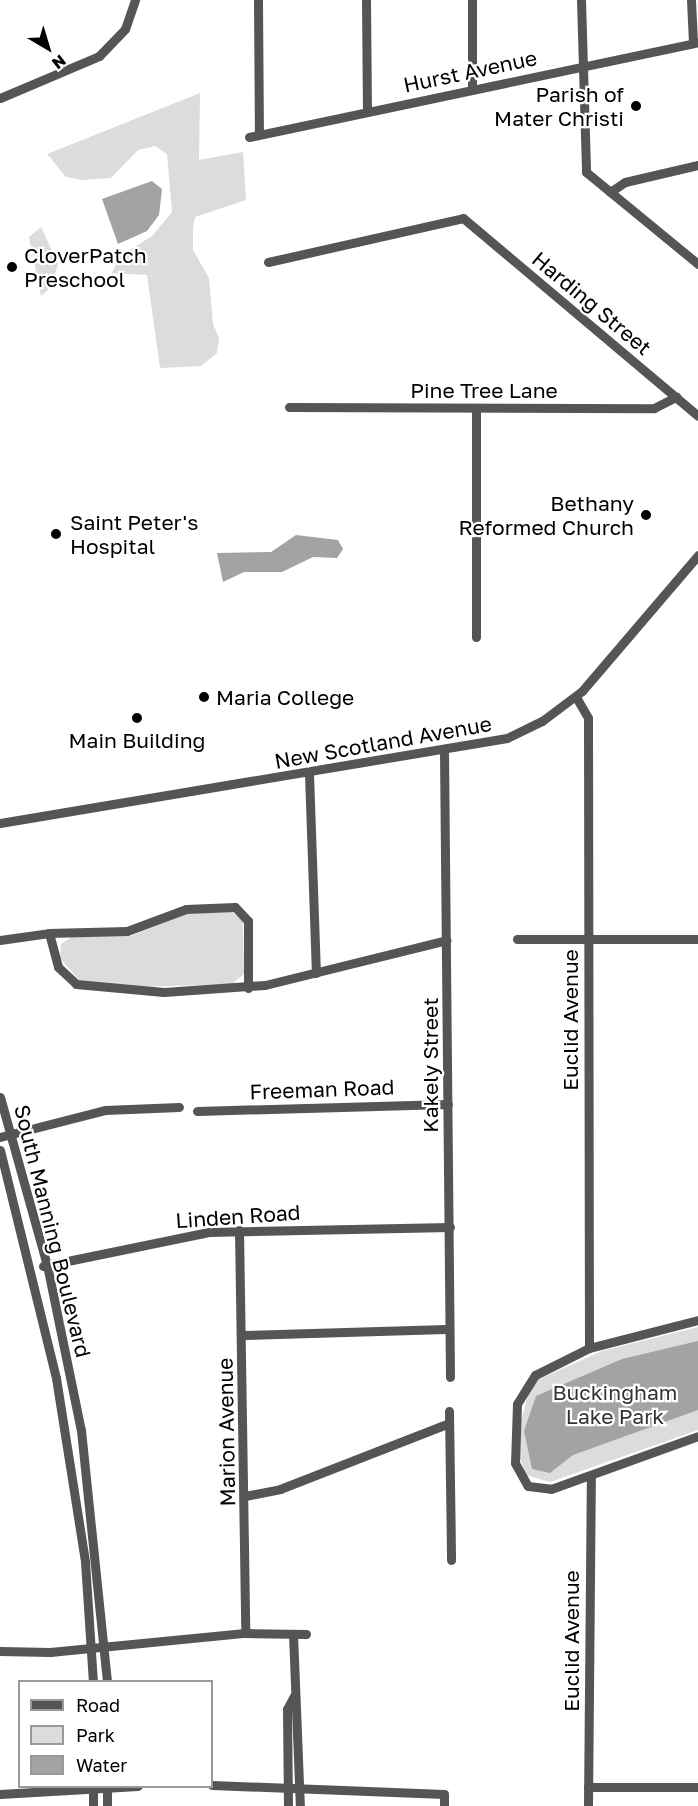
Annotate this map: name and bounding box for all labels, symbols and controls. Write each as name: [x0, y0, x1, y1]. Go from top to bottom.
north arrow: [18, 18, 78, 78]
street label: Hurst Avenue: [401, 45, 539, 97]
text: N: [48, 51, 70, 74]
place label: Parish of Mater Christi: [494, 81, 624, 131]
marker: Parish of Mater Christi: [629, 99, 643, 113]
place label: CloverPatch Preschool: [24, 242, 147, 292]
street label: Harding Street: [527, 246, 657, 360]
marker: CloverPatch Preschool: [5, 260, 19, 274]
street label: Pine Tree Lane: [410, 377, 558, 403]
place label: Bethany Reformed Church: [459, 490, 634, 540]
marker: Bethany Reformed Church: [639, 508, 653, 522]
place label: Saint Peter's Hospital: [70, 509, 198, 559]
marker: Saint Peter's Hospital: [47, 525, 65, 543]
place label: Maria College: [216, 684, 354, 710]
marker: Maria College: [197, 690, 211, 704]
marker: Main Building: [130, 711, 144, 725]
street label: New Scotland Avenue: [273, 711, 493, 773]
place label: Main Building: [68, 727, 206, 753]
street label: Euclid Avenue: [557, 949, 583, 1091]
street label: Kakely Street: [417, 997, 443, 1133]
street label: Freeman Road: [249, 1074, 395, 1104]
street label: South Manning Boulevard: [9, 1102, 97, 1360]
street label: Linden Road: [175, 1199, 301, 1233]
street label: Marion Avenue: [212, 1357, 240, 1507]
park label: Buckingham Lake Park: [553, 1379, 677, 1429]
street label: Euclid Avenue: [558, 1570, 584, 1712]
legend: [18, 1680, 213, 1788]
text: Road: [76, 1694, 120, 1716]
text: Park: [76, 1724, 115, 1746]
text: Water: [76, 1754, 127, 1776]

